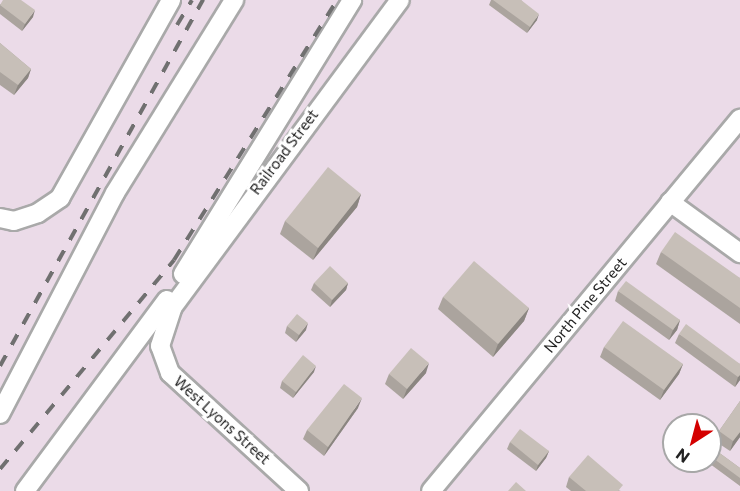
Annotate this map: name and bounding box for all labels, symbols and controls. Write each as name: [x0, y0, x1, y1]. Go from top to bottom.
street label: Railroad Street: [246, 106, 322, 198]
street label: North Pine Street: [540, 254, 630, 356]
street label: West Lyons Street: [170, 372, 274, 468]
north arrow: [662, 413, 722, 473]
text: N: [672, 445, 693, 468]

